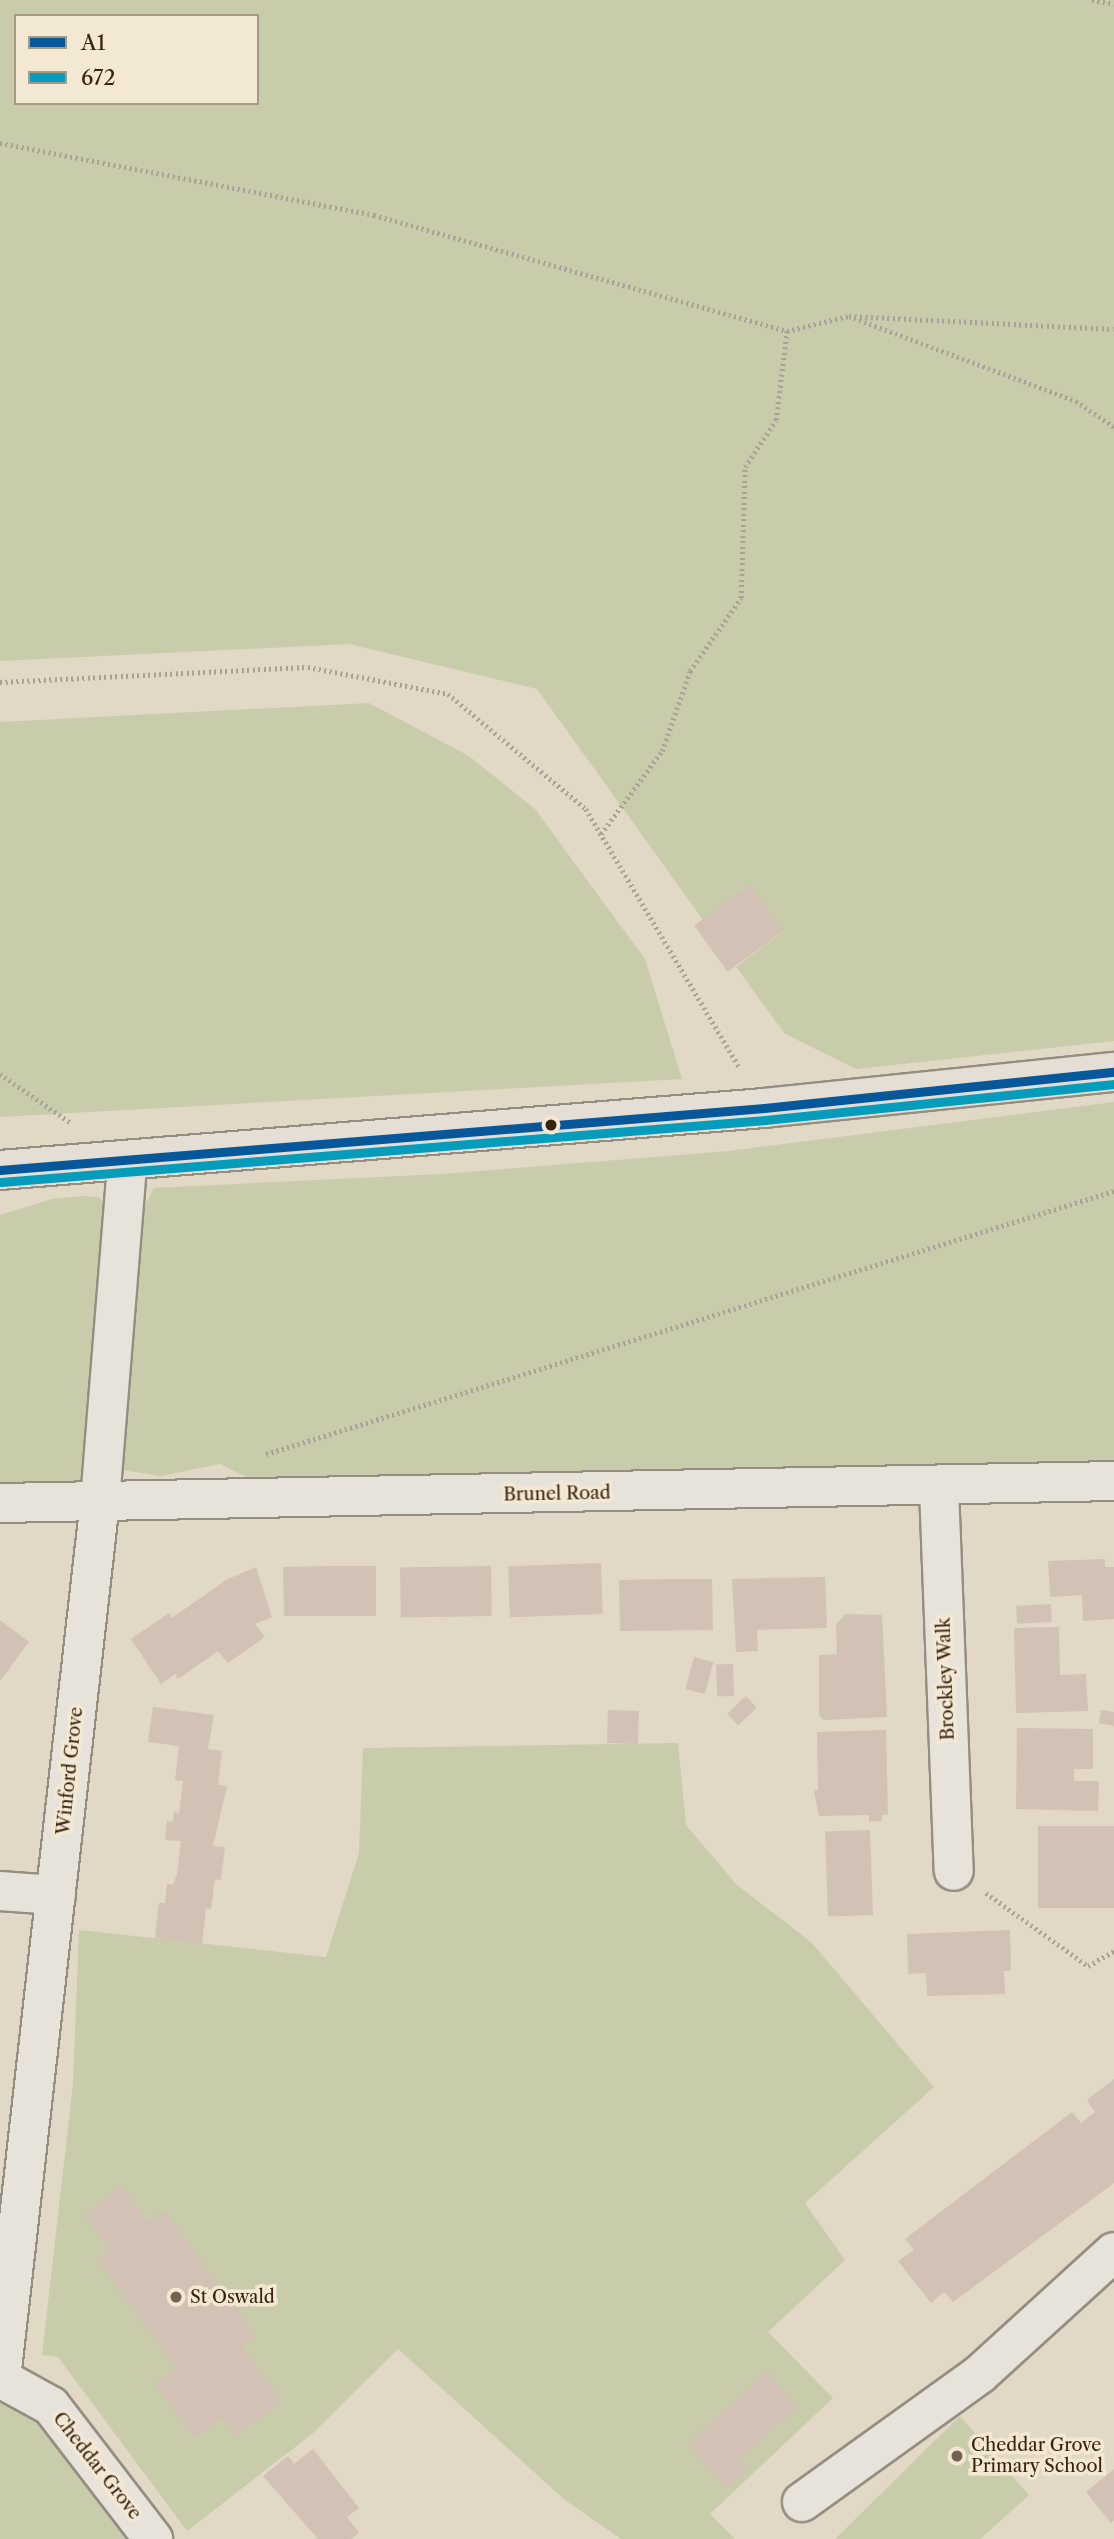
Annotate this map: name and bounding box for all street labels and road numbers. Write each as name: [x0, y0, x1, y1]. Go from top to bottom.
street label: Brunel Road: [503, 1482, 611, 1506]
street label: Brockley Walk: [933, 1617, 959, 1741]
street label: Winford Grove: [53, 1706, 87, 1836]
street label: Cheddar Grove: [48, 2408, 146, 2524]

